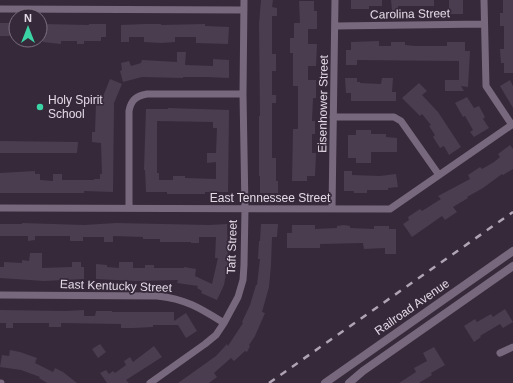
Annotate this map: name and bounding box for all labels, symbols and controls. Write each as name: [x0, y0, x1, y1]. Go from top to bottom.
street label: Carolina Street: [370, 6, 451, 22]
north arrow: [8, 8, 48, 48]
text: N: [24, 12, 32, 24]
street label: Eisenhower Street: [315, 54, 331, 153]
place label: Holy Spirit School: [48, 93, 103, 121]
marker: Holy Spirit School: [35, 102, 45, 112]
street label: East Tennessee Street: [210, 191, 331, 205]
street label: Taft Street: [224, 219, 240, 275]
street label: Railroad Avenue: [372, 276, 452, 338]
street label: East Kentucky Street: [60, 277, 173, 295]

